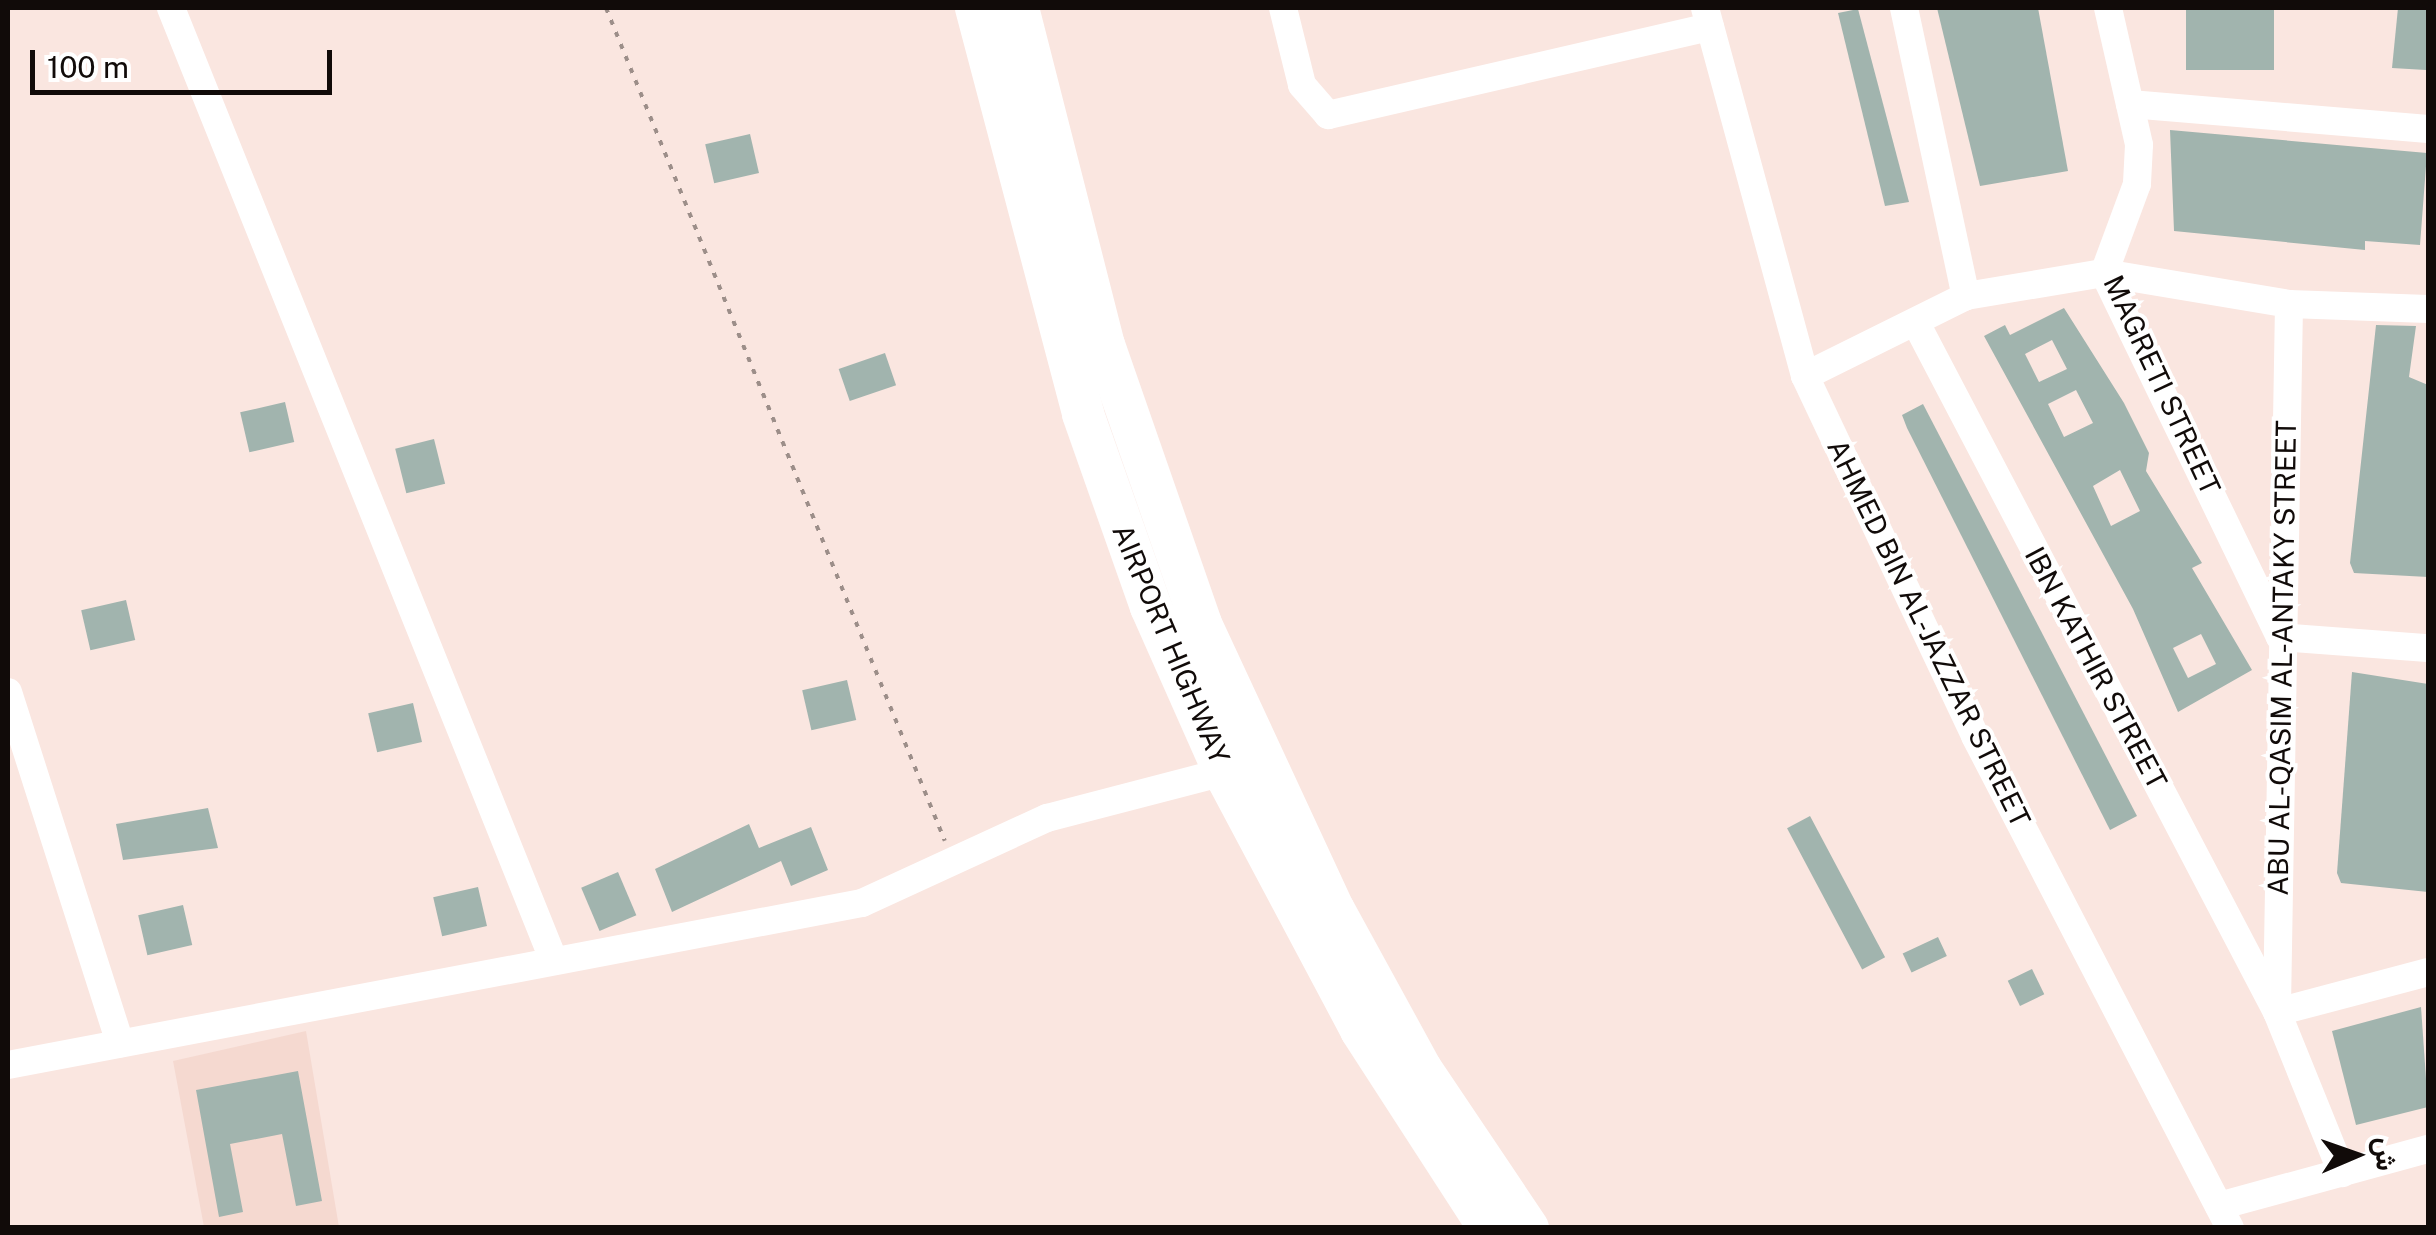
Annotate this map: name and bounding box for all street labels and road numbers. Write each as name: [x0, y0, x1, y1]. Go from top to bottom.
street label: MAGRETI STREET: [2096, 270, 2228, 500]
street label: ABU AL-QASIM AL-ANTAKY STREET: [2261, 420, 2303, 896]
street label: AHMED BIN AL-JAZZAR STREET: [1820, 434, 2038, 832]
street label: AIRPORT HIGHWAY: [1105, 519, 1237, 769]
street label: IBN KATHIR STREET: [2018, 541, 2174, 795]

